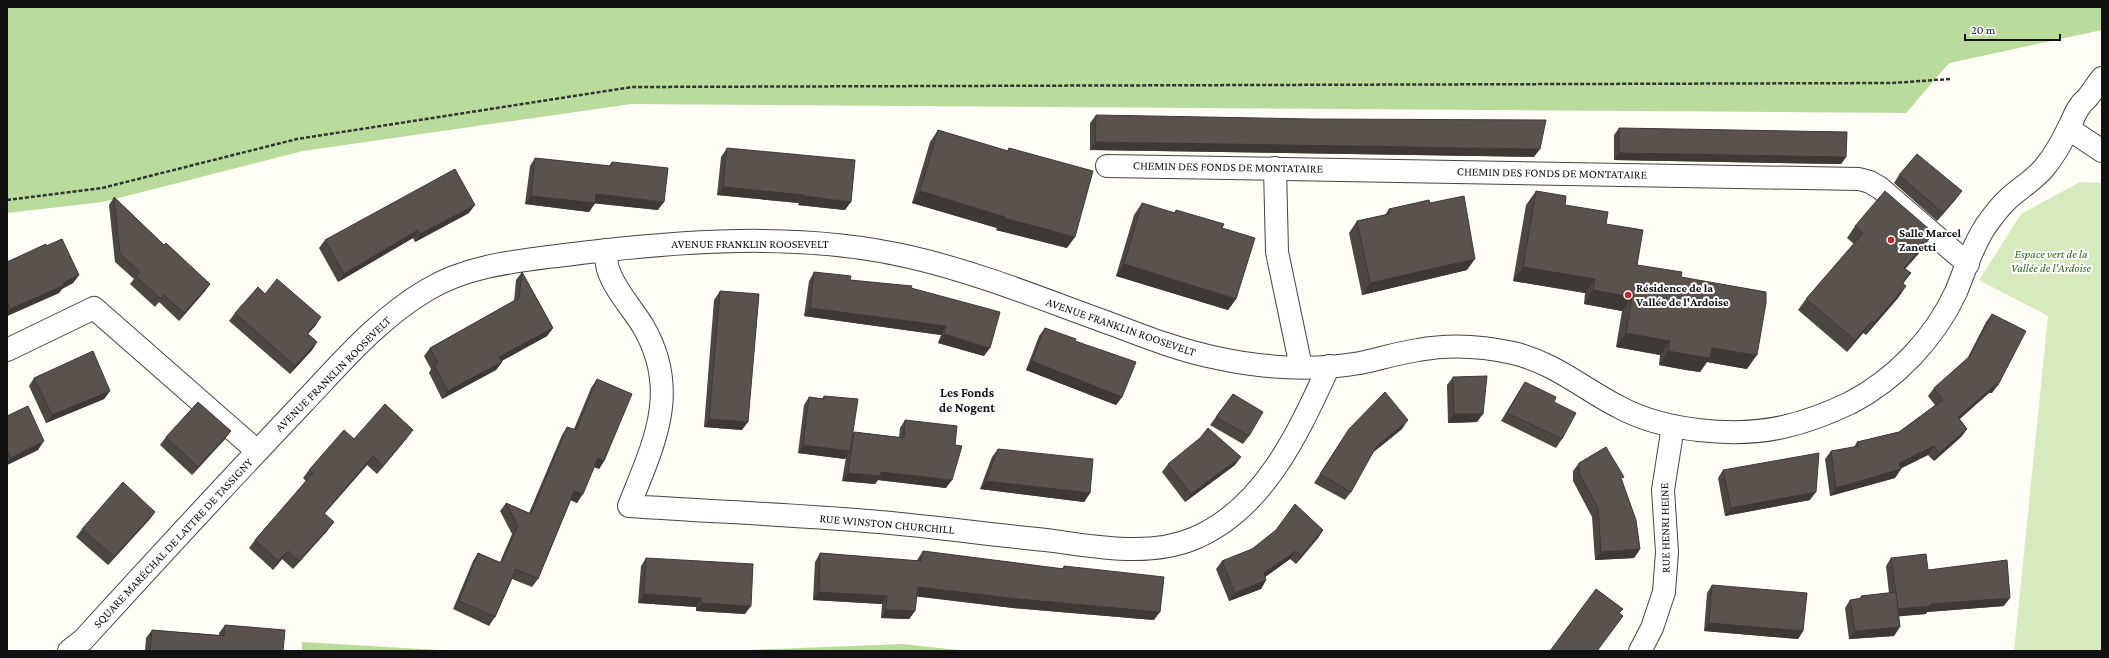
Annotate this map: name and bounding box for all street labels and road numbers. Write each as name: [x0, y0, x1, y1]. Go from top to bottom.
street label: CHEMIN DES FONDS DE MONTATAIRE: [1133, 158, 1324, 176]
street label: CHEMIN DES FONDS DE MONTATAIRE: [1457, 164, 1648, 182]
street label: AVENUE FRANKLIN ROOSEVELT: [671, 237, 829, 251]
street label: AVENUE FRANKLIN ROOSEVELT: [1044, 295, 1198, 359]
street label: AVENUE FRANKLIN ROOSEVELT: [272, 313, 394, 435]
street label: SQUARE MARÉCHAL DE LATTRE DE TASSIGNY: [90, 455, 256, 631]
street label: RUE HENRI HEINE: [1657, 482, 1673, 573]
street label: RUE WINSTON CHURCHILL: [819, 511, 955, 537]

